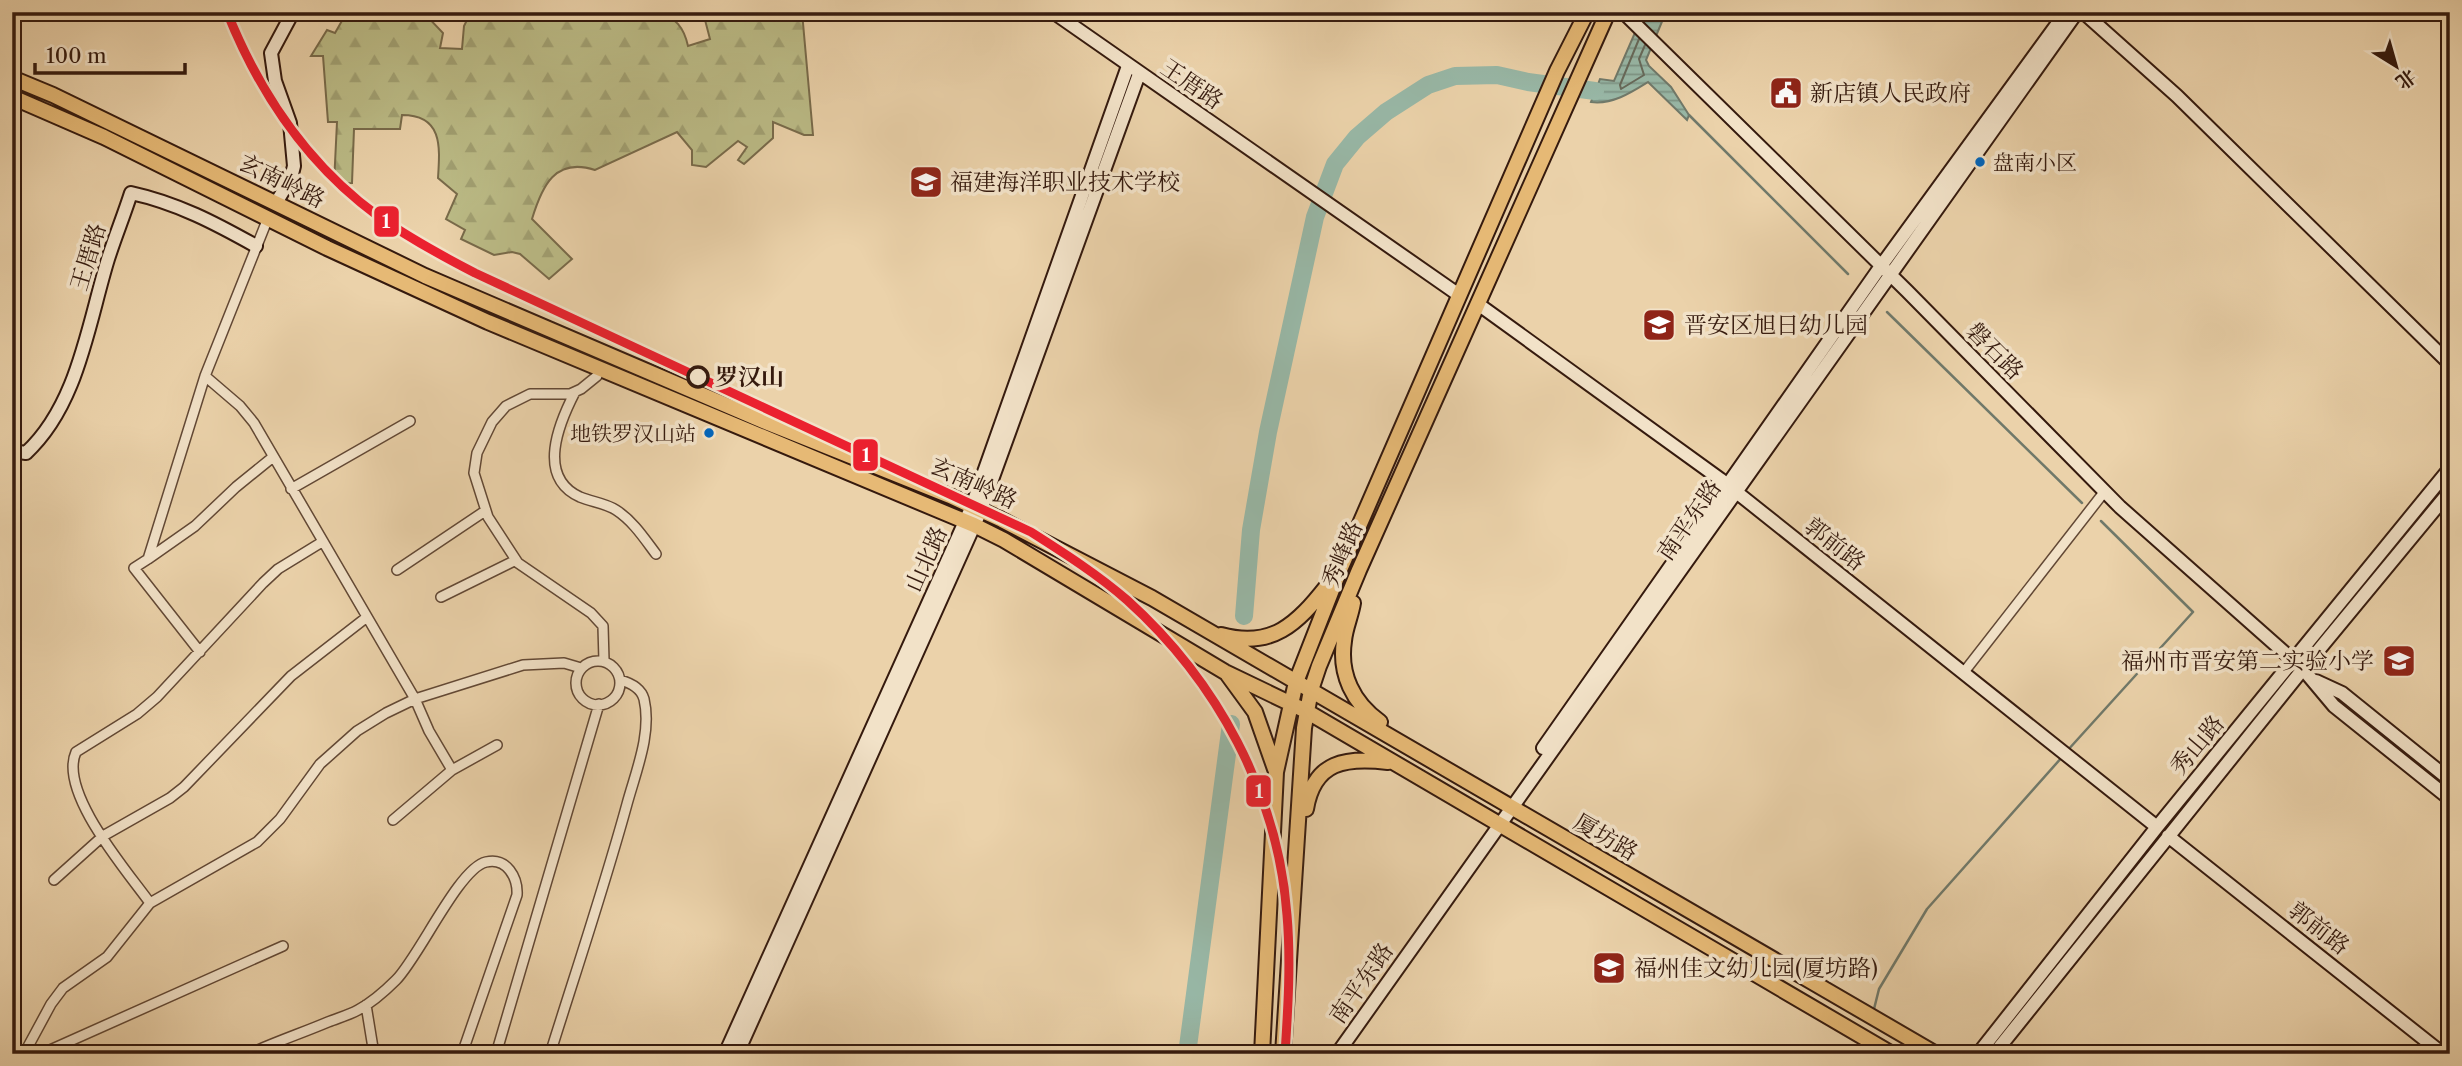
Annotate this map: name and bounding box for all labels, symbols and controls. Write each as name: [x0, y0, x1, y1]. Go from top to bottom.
scale bar: [35, 32, 186, 76]
north arrow: [2360, 32, 2430, 102]
text: 100 m: [46, 43, 107, 68]
street label: 王厝路: [1156, 53, 1228, 115]
text: 北: [2391, 64, 2420, 94]
public building icon: 新店镇人民政府: [1767, 74, 1805, 112]
place label: 新店镇人民政府: [1810, 79, 1971, 107]
street label: 玄南岭路: [235, 148, 329, 214]
place label: 盘南小区: [1993, 150, 2077, 175]
marker: 盘南小区: [1973, 155, 1987, 169]
school or university icon: 福建海洋职业技术学校: [907, 163, 945, 201]
place label: 福建海洋职业技术学校: [950, 168, 1180, 196]
line badge: 1: [373, 205, 400, 238]
text: 1: [382, 210, 391, 233]
street label: 王厝路: [65, 220, 111, 294]
school or university icon: 晋安区旭日幼儿园: [1640, 306, 1678, 344]
place label: 晋安区旭日幼儿园: [1684, 311, 1868, 339]
street label: 磐石路: [1961, 317, 2029, 385]
place label: 罗汉山: [715, 363, 784, 391]
marker: 罗汉山: [687, 366, 709, 388]
place label: 地铁罗汉山站: [570, 421, 696, 446]
marker: 地铁罗汉山站: [702, 426, 716, 440]
line badge: 1: [852, 438, 879, 472]
text: 1: [862, 444, 871, 467]
street label: 玄南岭路: [926, 452, 1022, 514]
street label: 南平东路: [1651, 474, 1727, 566]
street label: 郭前路: [1799, 512, 1871, 576]
street label: 秀峰路: [1316, 517, 1368, 591]
street label: 山北路: [899, 522, 953, 596]
school or university icon: 福州市晋安第二实验小学: [2380, 642, 2418, 680]
place label: 福州市晋安第二实验小学: [2121, 647, 2374, 675]
street label: 秀山路: [2164, 710, 2230, 780]
line badge: 1: [1245, 774, 1272, 808]
text: 1: [1255, 780, 1264, 803]
street label: 厦坊路: [1569, 808, 1643, 866]
street label: 郭前路: [2283, 896, 2355, 960]
street label: 南平东路: [1323, 937, 1399, 1029]
school or university icon: 福州佳文幼儿园(厦坊路): [1590, 949, 1628, 987]
place label: 福州佳文幼儿园(厦坊路): [1634, 954, 1878, 982]

